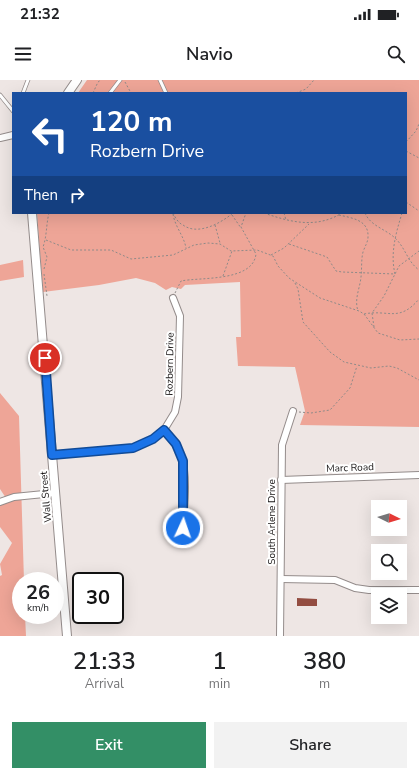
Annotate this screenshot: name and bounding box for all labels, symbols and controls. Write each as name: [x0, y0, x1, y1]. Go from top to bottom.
text: 21:32: [20, 4, 60, 24]
text: Navio: [186, 42, 233, 66]
icon: menu: [12, 43, 34, 65]
icon: search: [385, 43, 407, 65]
text: 120 m: [90, 103, 173, 141]
icon: left: [24, 108, 76, 160]
text: Rozbern Drive: [90, 139, 204, 163]
icon: right: [66, 184, 88, 206]
text: Then: [24, 185, 58, 205]
street label: Rozbern Drive: [162, 332, 178, 396]
pin: [28, 341, 62, 375]
icon: arrive: [34, 347, 56, 369]
street label: Marc Road: [326, 460, 374, 476]
street label: Wall Street: [37, 470, 55, 523]
street label: South Arlene Drive: [265, 479, 279, 565]
north arrow: [371, 500, 407, 536]
map controls: [371, 500, 407, 624]
position arrow: [162, 507, 204, 549]
button: search: [371, 544, 407, 580]
speed limit sign: 30: [72, 572, 124, 624]
text: 26: [26, 579, 50, 606]
button: layers: [371, 588, 407, 624]
text: km/h: [27, 601, 49, 615]
text: 21:33: [73, 645, 136, 677]
text: 1: [212, 645, 227, 677]
text: 380: [303, 645, 346, 677]
text: Arrival: [85, 675, 124, 693]
text: min: [209, 675, 230, 693]
text: m: [319, 675, 330, 693]
button: Exit: [12, 722, 206, 768]
button: Share: [214, 722, 407, 768]

